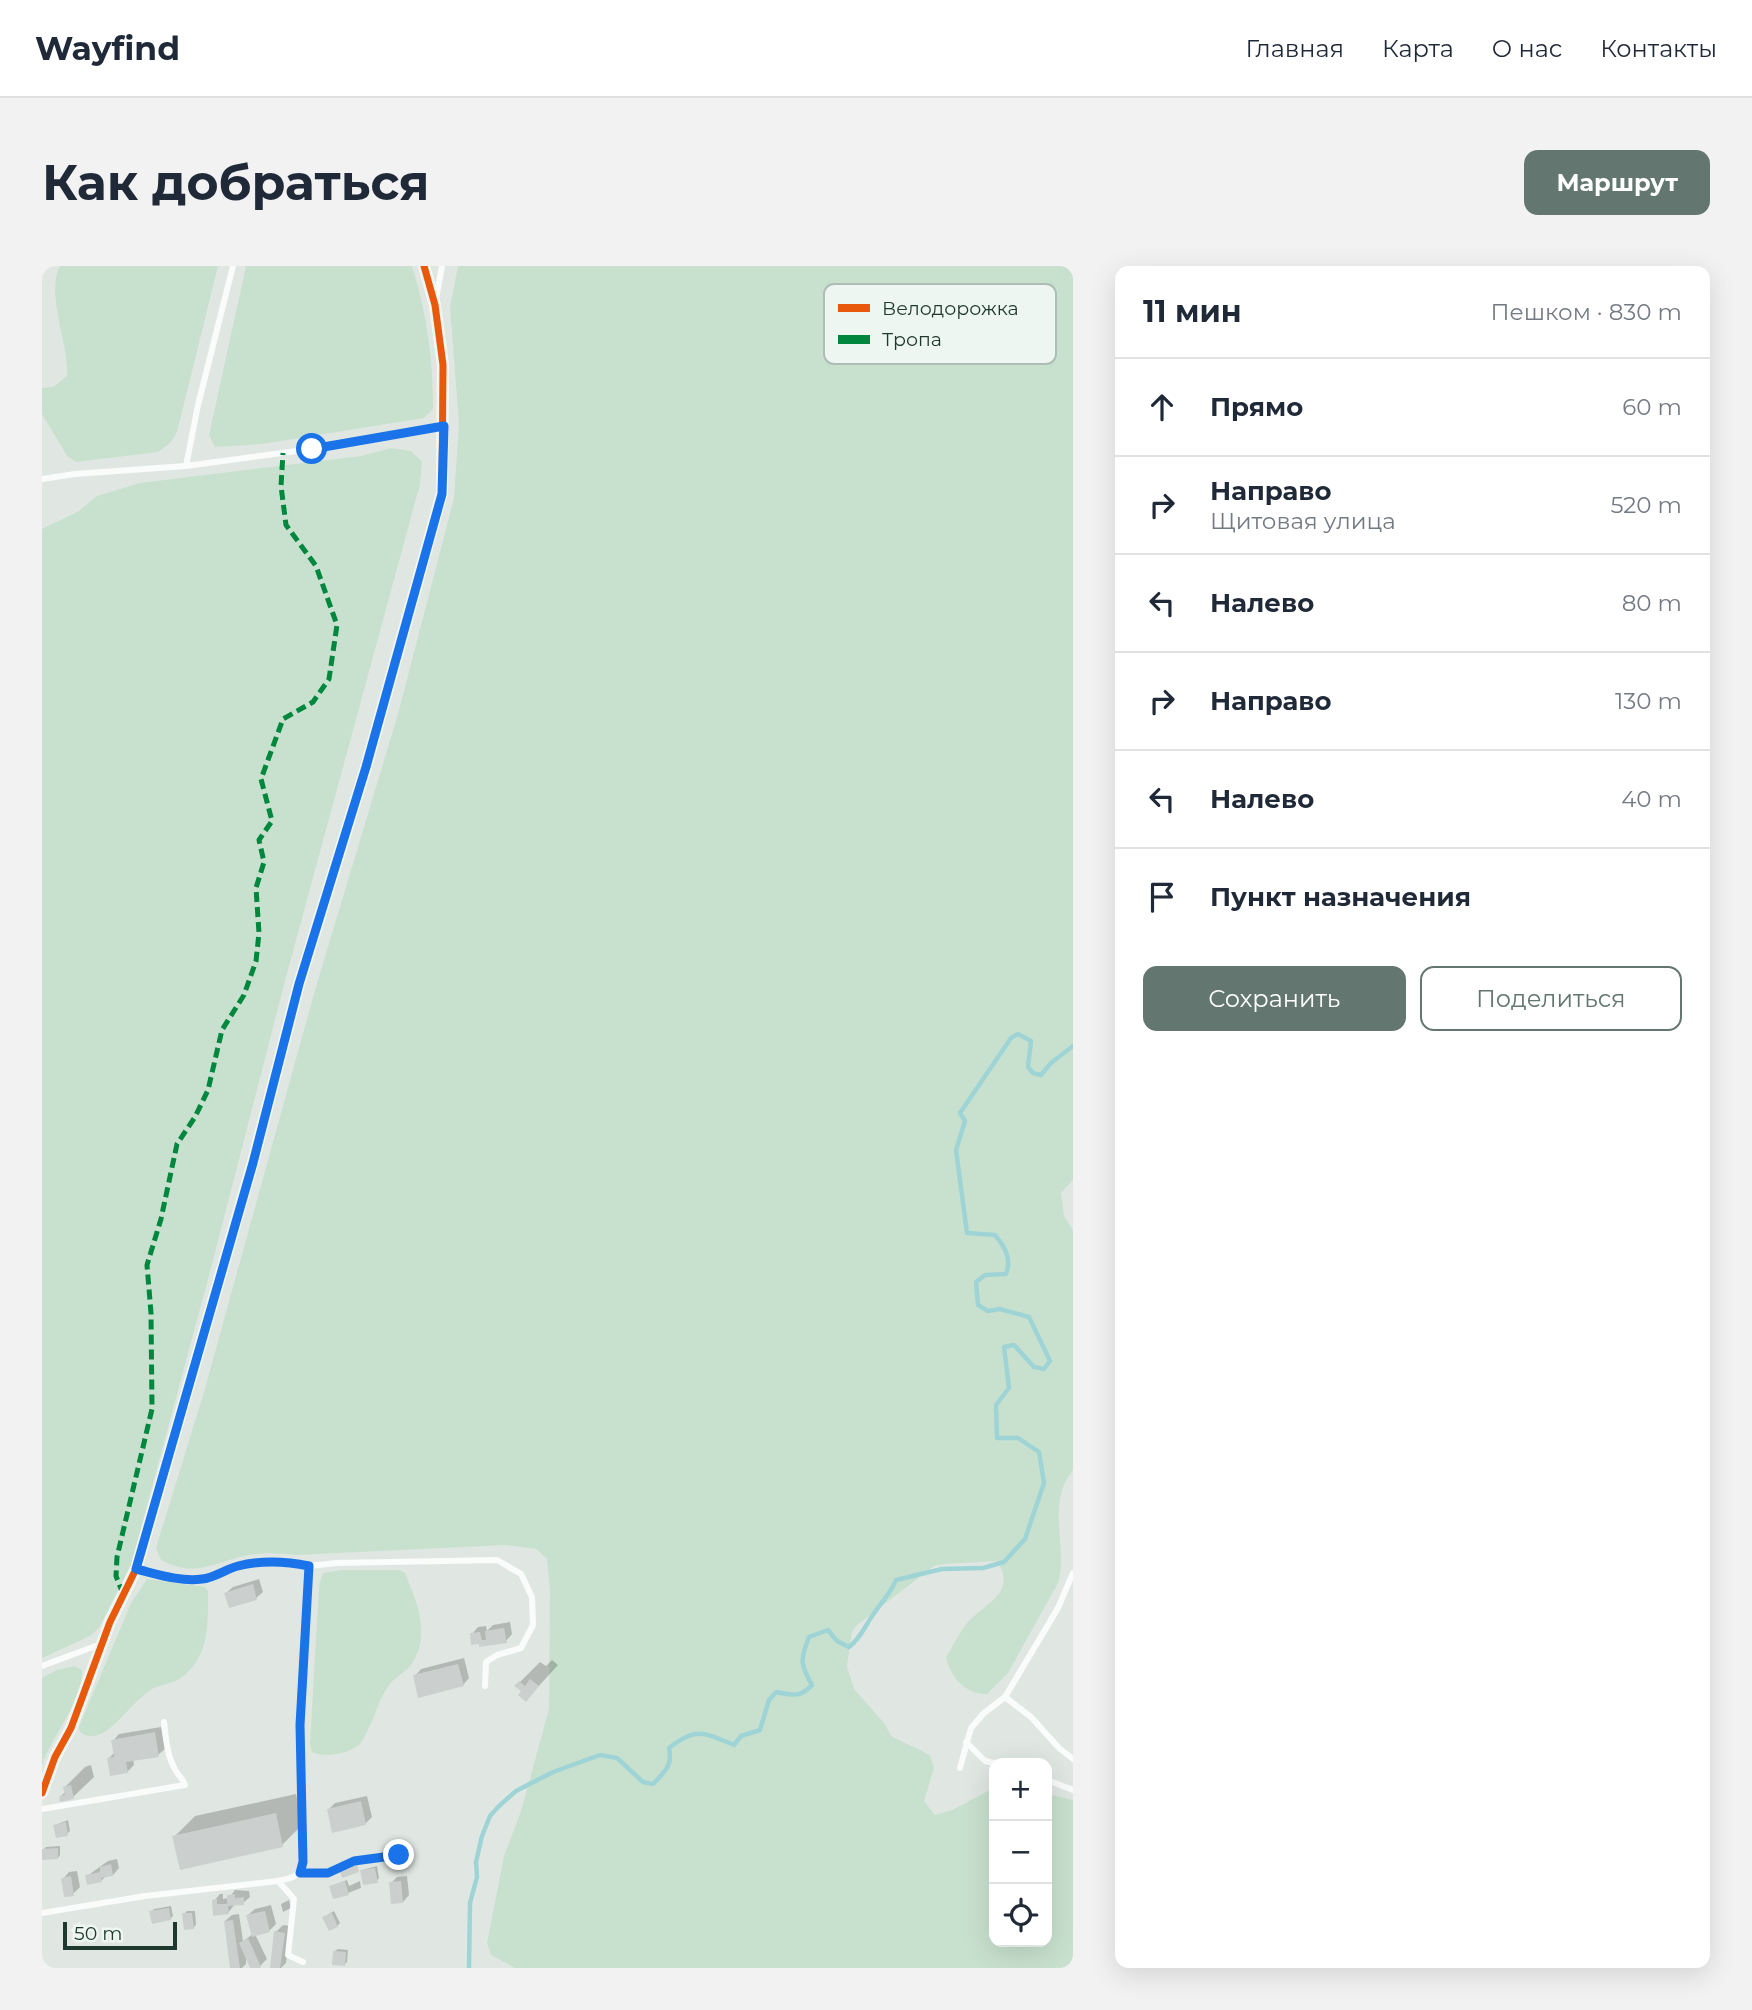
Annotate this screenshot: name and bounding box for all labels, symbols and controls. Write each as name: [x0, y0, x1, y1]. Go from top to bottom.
text: Wayfind: [35, 28, 180, 68]
text: Главная: [1246, 34, 1344, 63]
text: Карта: [1382, 34, 1454, 63]
text: О нас: [1492, 34, 1562, 63]
text: Контакты: [1600, 34, 1717, 63]
button: Маршрут: [1524, 150, 1710, 215]
text: Как добраться: [42, 153, 430, 212]
legend: [824, 284, 1056, 364]
text: 11 мин: [1143, 293, 1242, 330]
text: Велодорожка: [882, 297, 1019, 320]
text: Пешком · 830 m: [1491, 298, 1682, 326]
text: Тропа: [882, 328, 942, 351]
icon: ahead: [1143, 388, 1181, 426]
text: Прямо: [1210, 391, 1303, 423]
text: 60 m: [1622, 393, 1682, 421]
route start: [296, 433, 327, 464]
text: Направо: [1210, 475, 1331, 507]
icon: right: [1143, 486, 1181, 524]
text: 520 m: [1610, 491, 1682, 519]
text: Щитовая улица: [1210, 507, 1396, 535]
icon: left: [1143, 584, 1181, 622]
text: Налево: [1210, 587, 1314, 619]
text: 80 m: [1622, 589, 1682, 617]
icon: right: [1143, 682, 1181, 720]
text: Направо: [1210, 685, 1331, 717]
text: 130 m: [1615, 687, 1682, 715]
icon: left: [1143, 780, 1181, 818]
text: Налево: [1210, 783, 1314, 815]
text: 40 m: [1621, 785, 1682, 813]
icon: arrive: [1143, 878, 1181, 916]
text: Пункт назначения: [1210, 881, 1471, 913]
button: Сохранить: [1143, 966, 1406, 1031]
button: Поделиться: [1420, 966, 1682, 1031]
map controls: [989, 1758, 1052, 1947]
button: +: [989, 1758, 1052, 1821]
button: −: [989, 1821, 1052, 1884]
route end: [383, 1839, 414, 1870]
button: locate: [989, 1884, 1052, 1947]
scale bar: [63, 1919, 177, 1951]
text: 50 m: [74, 1922, 122, 1945]

